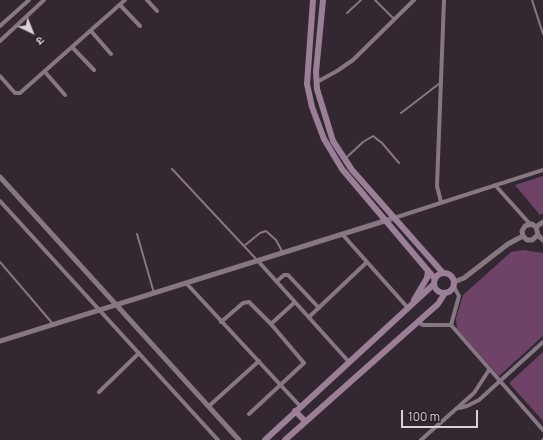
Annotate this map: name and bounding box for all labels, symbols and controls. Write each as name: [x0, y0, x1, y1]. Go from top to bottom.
north arrow: [12, 12, 52, 52]
text: उ: [33, 33, 48, 49]
scale bar: [403, 402, 480, 428]
text: 100 m: [408, 408, 440, 425]

